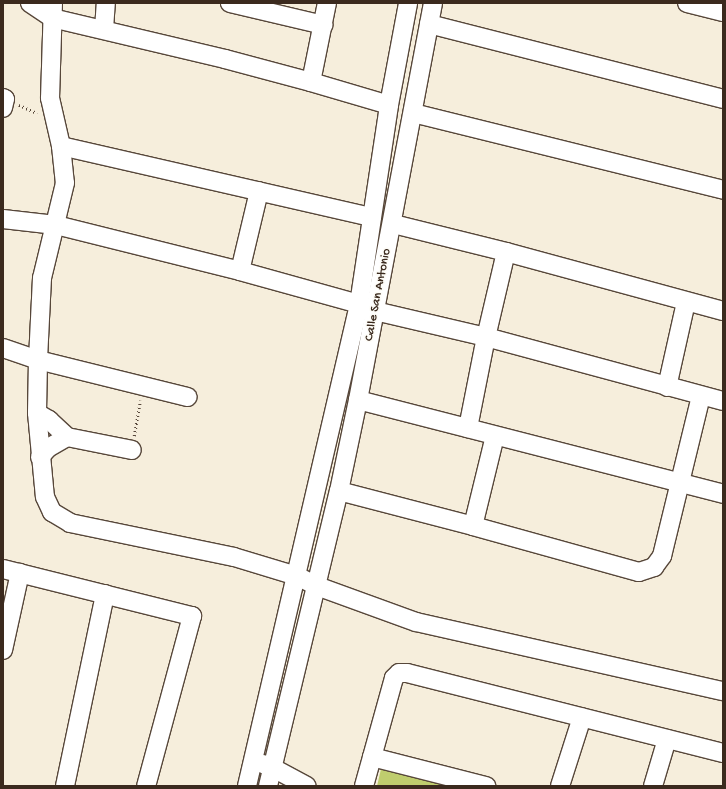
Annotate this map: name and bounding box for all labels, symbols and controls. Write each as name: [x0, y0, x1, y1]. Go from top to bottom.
street label: Calle San Antonio: [362, 247, 396, 343]

